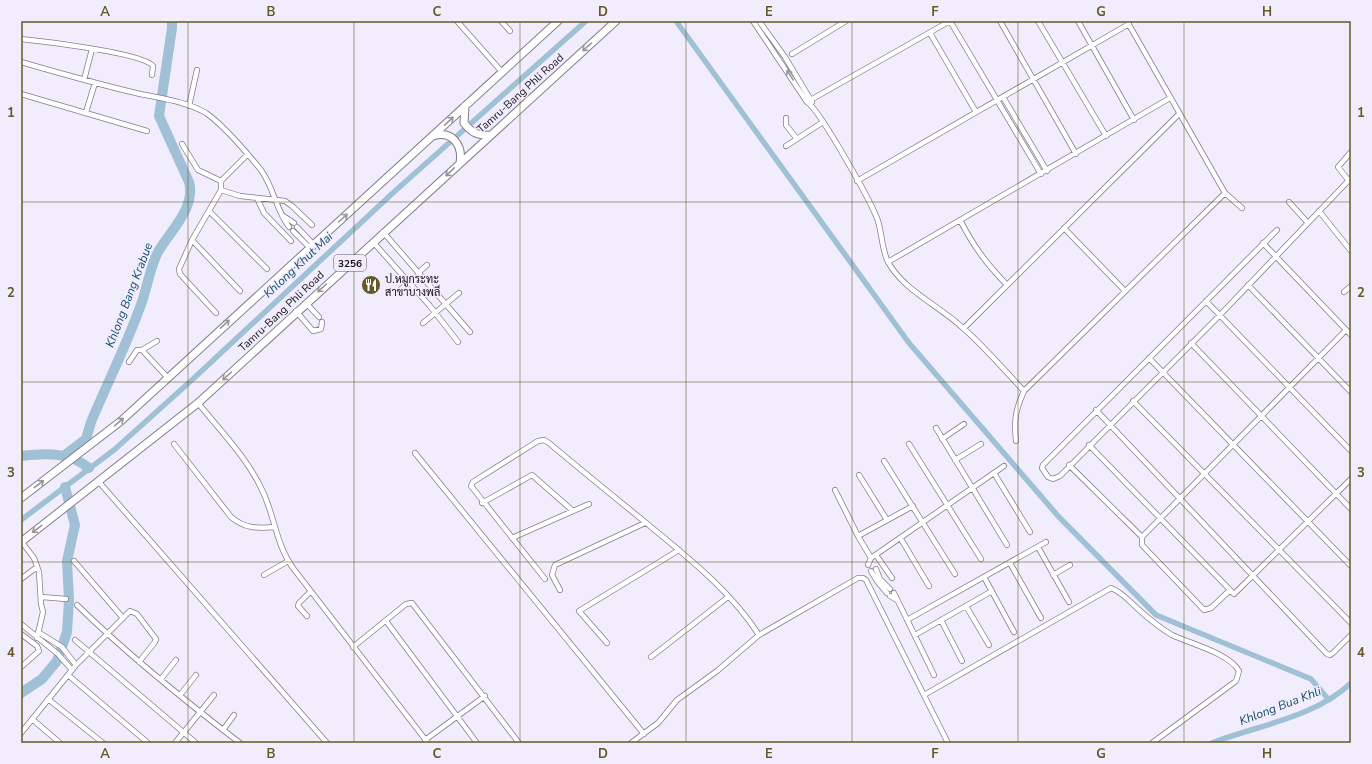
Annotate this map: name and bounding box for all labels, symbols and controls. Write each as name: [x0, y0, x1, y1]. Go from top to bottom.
text: A: [100, 3, 110, 21]
text: B: [267, 3, 276, 21]
text: C: [433, 3, 442, 21]
text: D: [598, 3, 608, 21]
text: E: [765, 3, 773, 21]
text: F: [931, 3, 939, 21]
text: G: [1096, 3, 1106, 21]
text: H: [1262, 3, 1272, 21]
one-way arrow: [582, 43, 593, 52]
street label: Tamru-Bang Phli Road: [474, 50, 567, 136]
one-way arrow: [785, 69, 793, 81]
text: 1: [7, 104, 15, 122]
text: 1: [1357, 104, 1365, 122]
one-way arrow: [444, 116, 454, 126]
one-way arrow: [445, 168, 455, 177]
one-way arrow: [337, 214, 347, 223]
water label: Khlong Khut Mai: [260, 229, 336, 301]
water label: Khlong Bang Krabue: [102, 240, 157, 350]
road number: 3256: [334, 255, 366, 271]
street label: Tamru-Bang Phli Road: [235, 268, 327, 355]
place label: ป.หมูกระทะ สาขาบางพลี: [385, 272, 440, 300]
restaurant icon: ป.หมูกระทะ สาขาบางพลี: [360, 274, 382, 296]
one-way arrow: [317, 283, 328, 292]
text: 2: [7, 284, 15, 302]
text: 2: [1357, 284, 1365, 302]
one-way arrow: [220, 319, 230, 329]
one-way arrow: [222, 371, 232, 381]
one-way arrow: [114, 417, 125, 426]
text: 3: [7, 464, 15, 482]
text: 3: [1357, 464, 1365, 482]
one-way arrow: [33, 480, 44, 488]
one-way arrow: [32, 525, 43, 534]
text: 4: [7, 644, 15, 662]
text: 4: [1357, 644, 1365, 662]
water label: Khlong Bua Khli: [1237, 683, 1323, 729]
text: A: [100, 745, 110, 763]
text: B: [267, 745, 276, 763]
text: C: [433, 745, 442, 763]
text: D: [598, 745, 608, 763]
text: E: [765, 745, 773, 763]
text: F: [931, 745, 939, 763]
text: G: [1096, 745, 1106, 763]
text: H: [1262, 745, 1272, 763]

